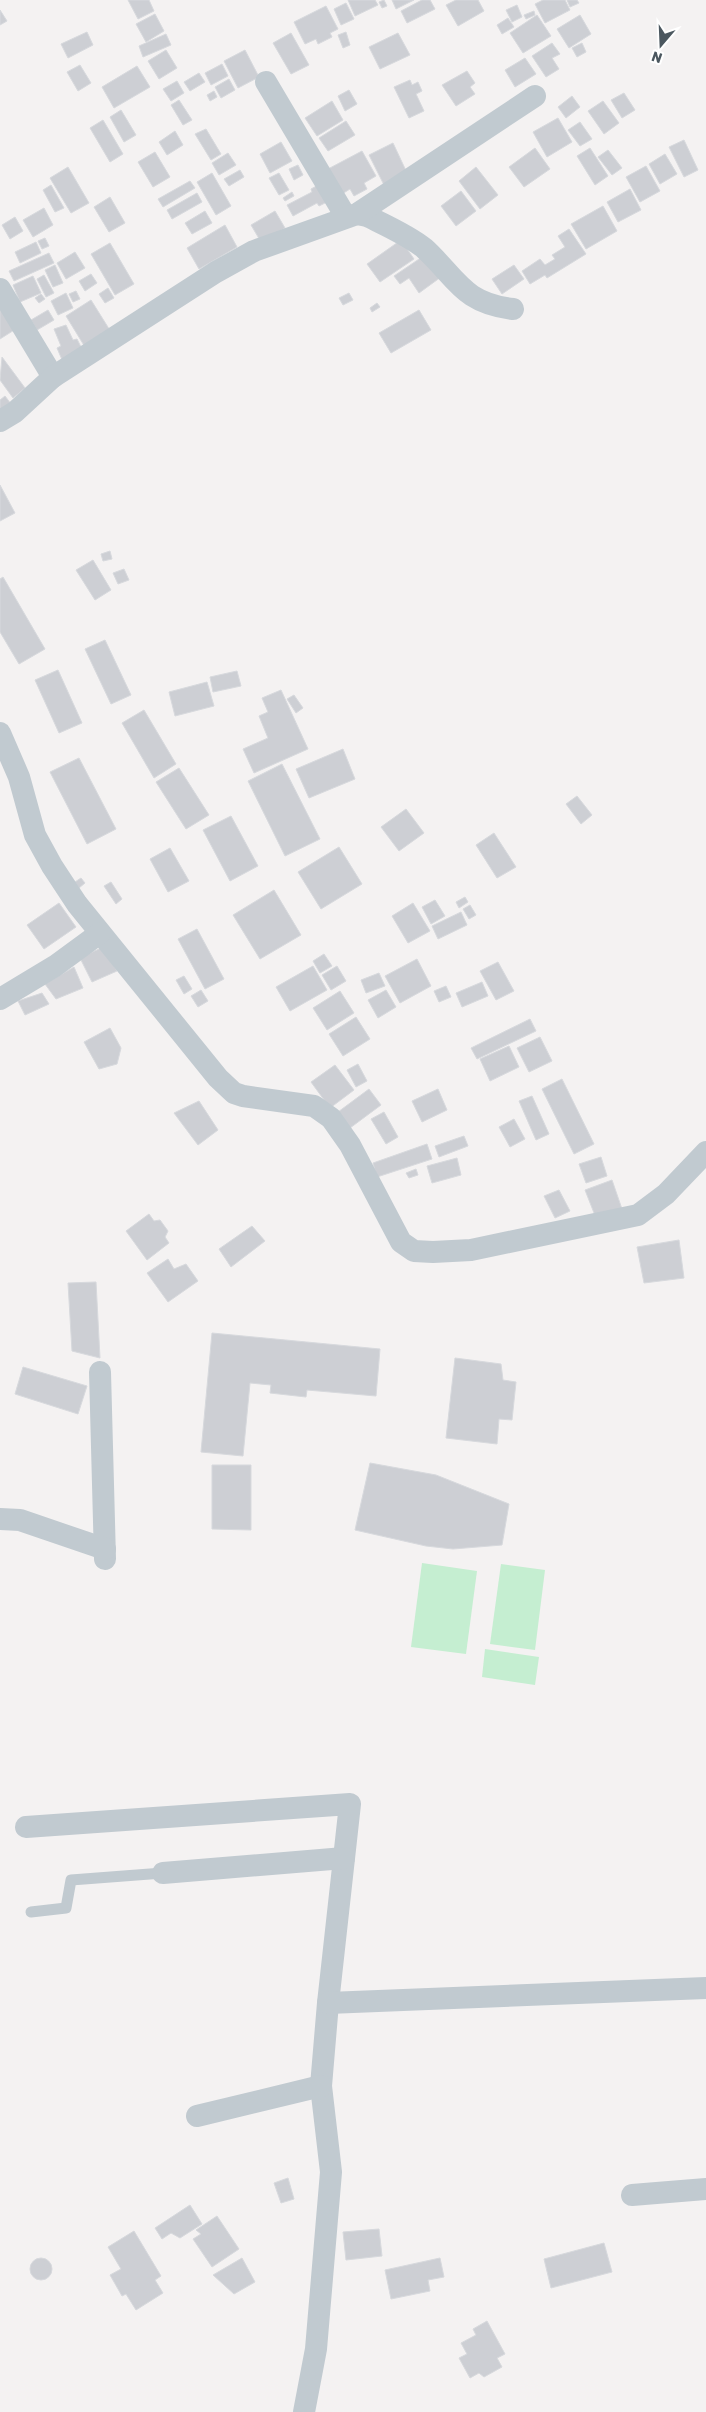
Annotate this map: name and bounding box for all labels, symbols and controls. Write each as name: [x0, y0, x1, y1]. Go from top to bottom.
north arrow: [636, 20, 686, 70]
text: N: [649, 47, 664, 66]

